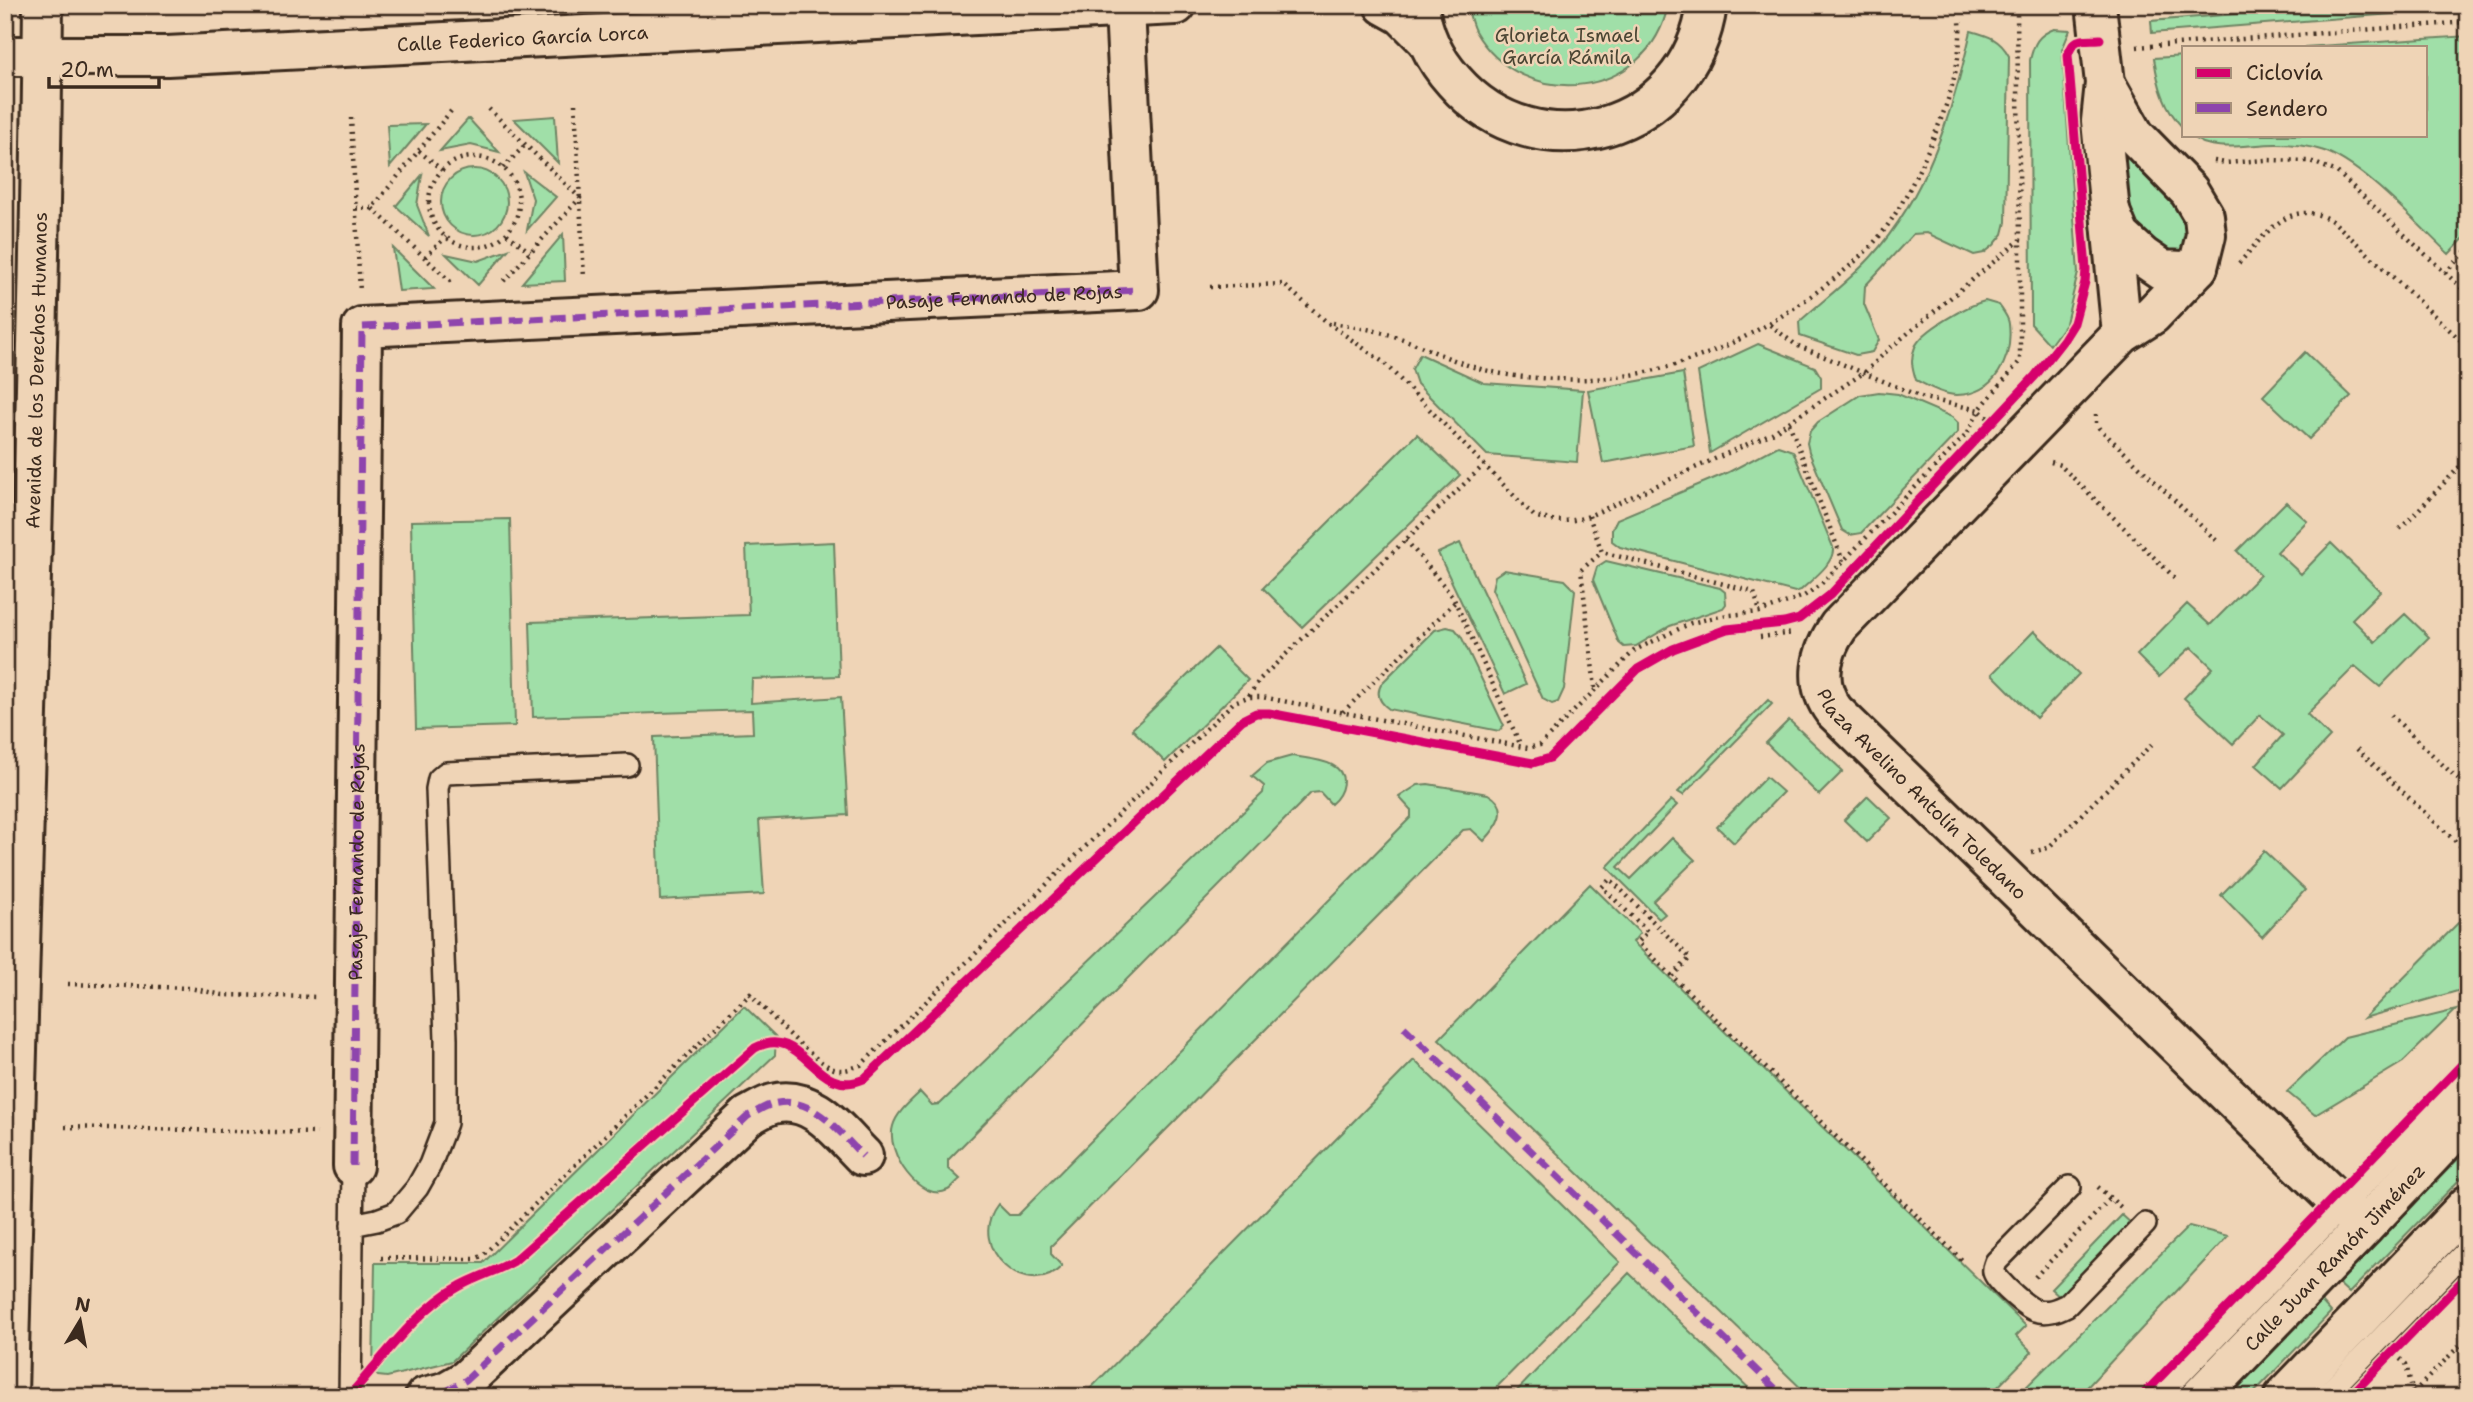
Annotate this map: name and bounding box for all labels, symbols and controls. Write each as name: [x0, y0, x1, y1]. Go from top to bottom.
street label: Calle Federico García Lorca: [396, 20, 649, 57]
park label: Glorieta Ismael García Rámila: [1495, 23, 1640, 70]
scale bar: [49, 46, 159, 90]
legend: [2182, 46, 2428, 136]
text: 20 m: [60, 56, 114, 84]
text: Ciclovía: [2246, 59, 2323, 87]
text: Sendero: [2246, 95, 2328, 123]
street label: Avenida de los Derechos Humanos: [20, 212, 53, 529]
street label: Pasaje Fernando de Rojas: [885, 279, 1123, 315]
street label: Plaza Avelino Antolín Toledano: [1811, 685, 2032, 905]
street label: Pasaje Fernando de Rojas: [343, 743, 371, 981]
street label: Calle Juan Ramón Jiménez: [2239, 1158, 2431, 1357]
north arrow: [46, 1286, 116, 1356]
text: N: [73, 1291, 92, 1318]

